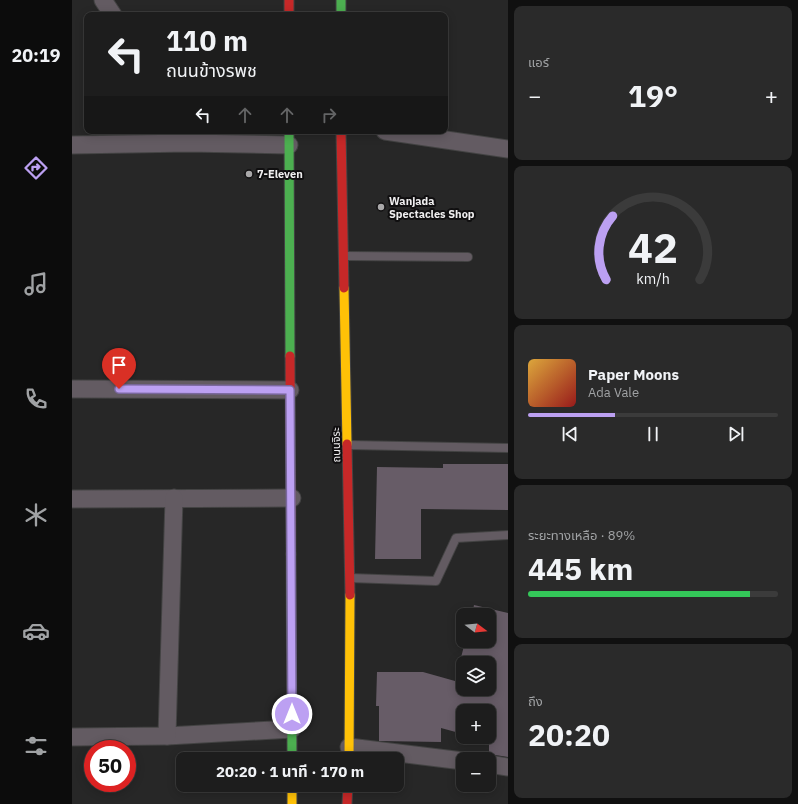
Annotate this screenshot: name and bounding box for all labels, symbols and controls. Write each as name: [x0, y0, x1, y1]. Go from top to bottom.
text: 110 m: [166, 22, 248, 59]
icon: left: [100, 28, 152, 80]
text: 20:19: [11, 44, 61, 67]
text: แอร์: [528, 54, 549, 71]
text: ถนนข้างรพช: [166, 59, 257, 82]
text: 19°: [628, 76, 678, 115]
text: −: [528, 81, 541, 110]
text: +: [765, 81, 778, 110]
icon: left: [192, 104, 214, 126]
icon: ahead: [234, 104, 256, 126]
icon: ahead: [276, 104, 298, 126]
icon: right: [318, 104, 340, 126]
icon: directions: [22, 154, 50, 182]
place label: 7-Eleven: [257, 167, 303, 181]
marker: 7-Eleven: [244, 169, 254, 179]
place label: Wanjada Spectacles Shop: [389, 194, 475, 221]
marker: Wanjada Spectacles Shop: [376, 202, 386, 212]
text: 42: [628, 220, 678, 274]
text: km/h: [636, 269, 670, 288]
icon: music: [22, 270, 50, 298]
pin: [102, 348, 136, 389]
icon: arrive: [108, 354, 130, 376]
text: Paper Moons: [588, 365, 679, 384]
text: Ada Vale: [588, 384, 639, 401]
icon: phone: [22, 385, 50, 413]
icon: previous: [559, 423, 581, 445]
icon: pause: [642, 423, 664, 445]
icon: next: [725, 423, 747, 445]
street label: ถนนจิระ: [329, 427, 343, 463]
icon: climate: [22, 501, 50, 529]
text: ระยะทางเหลือ · 89%: [528, 527, 635, 544]
text: 445 km: [528, 549, 633, 588]
north arrow: [456, 608, 496, 648]
map controls: [456, 608, 496, 792]
icon: car: [22, 617, 50, 645]
button: layers: [456, 656, 496, 696]
position arrow: [271, 693, 313, 735]
text: ถึง: [528, 693, 543, 710]
button: +: [456, 704, 496, 744]
text: 20:20: [528, 715, 610, 754]
icon: filters: [22, 732, 50, 760]
speed limit sign: 50: [84, 740, 136, 792]
button: −: [456, 752, 496, 792]
text: 20:20 · 1 นาที · 170 m: [216, 762, 364, 781]

